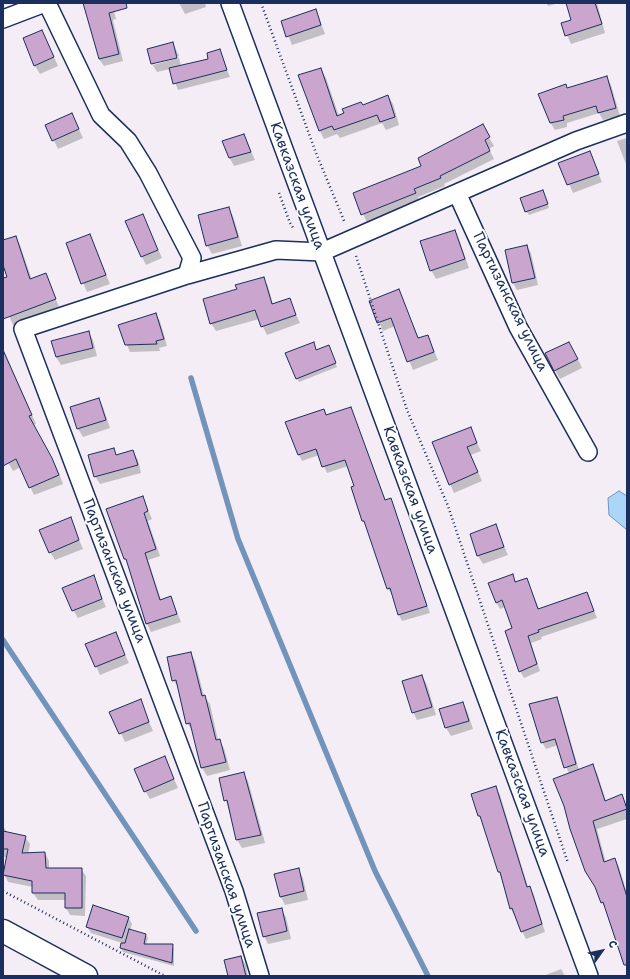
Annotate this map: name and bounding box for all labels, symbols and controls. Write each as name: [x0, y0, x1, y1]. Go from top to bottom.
street label: Кавказская улица: [266, 120, 328, 252]
street label: Партизанская улица: [468, 229, 552, 375]
street label: Кавказская улица: [379, 424, 441, 556]
street label: Партизанская улица: [78, 496, 150, 646]
street label: Кавказская улица: [491, 727, 553, 859]
street label: Партизанская улица: [193, 800, 259, 950]
north arrow: [582, 931, 622, 971]
text: С: [604, 937, 621, 951]

